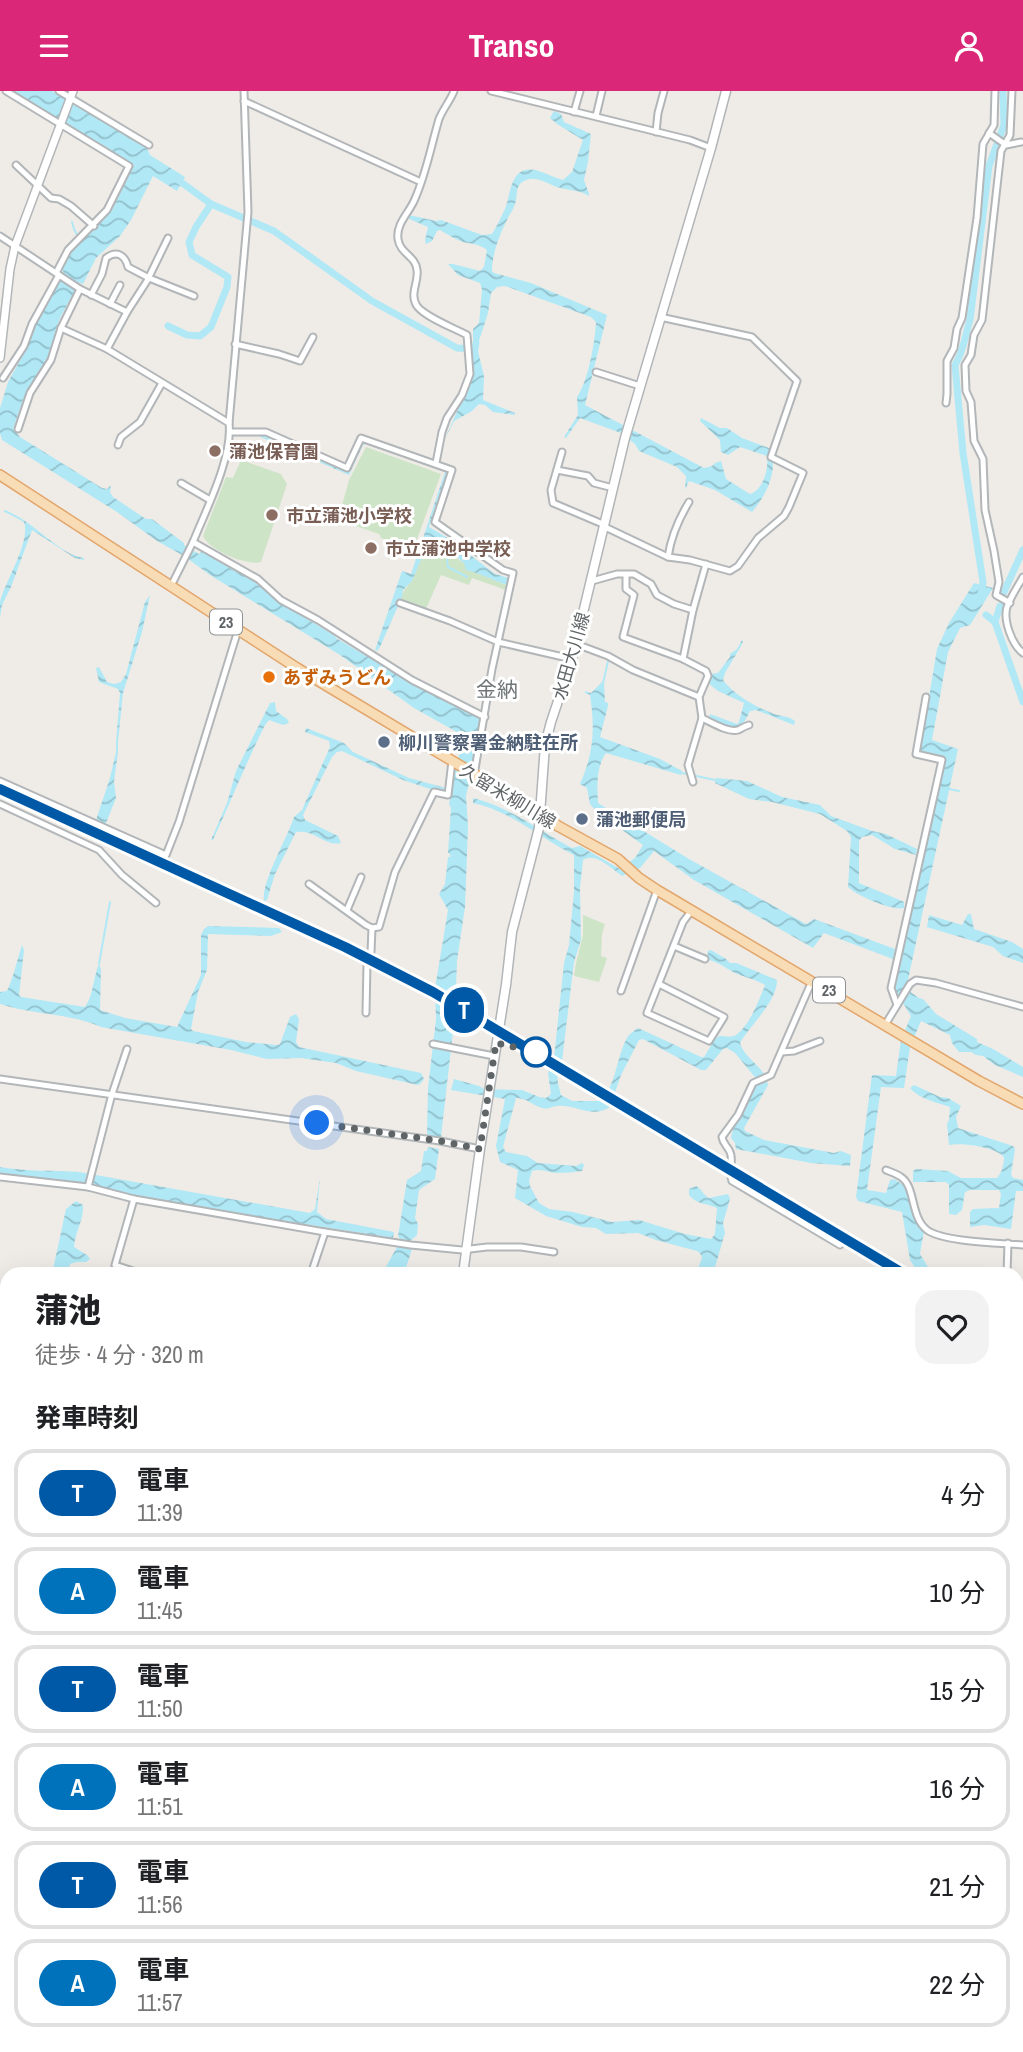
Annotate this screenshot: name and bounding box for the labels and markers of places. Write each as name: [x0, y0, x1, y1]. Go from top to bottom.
place label: 蒲池保育園: [229, 439, 319, 464]
marker: 蒲池保育園: [207, 443, 223, 459]
place label: 市立蒲池小学校: [286, 503, 412, 528]
marker: 市立蒲池小学校: [264, 507, 280, 523]
place label: 市立蒲池中学校: [385, 536, 511, 561]
marker: 市立蒲池中学校: [363, 540, 379, 556]
place label: あずみうどん: [283, 665, 391, 690]
marker: あずみうどん: [261, 669, 277, 685]
place label: 柳川警察署金納駐在所: [398, 730, 578, 755]
marker: 柳川警察署金納駐在所: [376, 734, 392, 750]
place label: 蒲池郵便局: [596, 807, 686, 832]
marker: 蒲池郵便局: [574, 811, 590, 827]
unlabelled marker: [521, 1037, 551, 1067]

